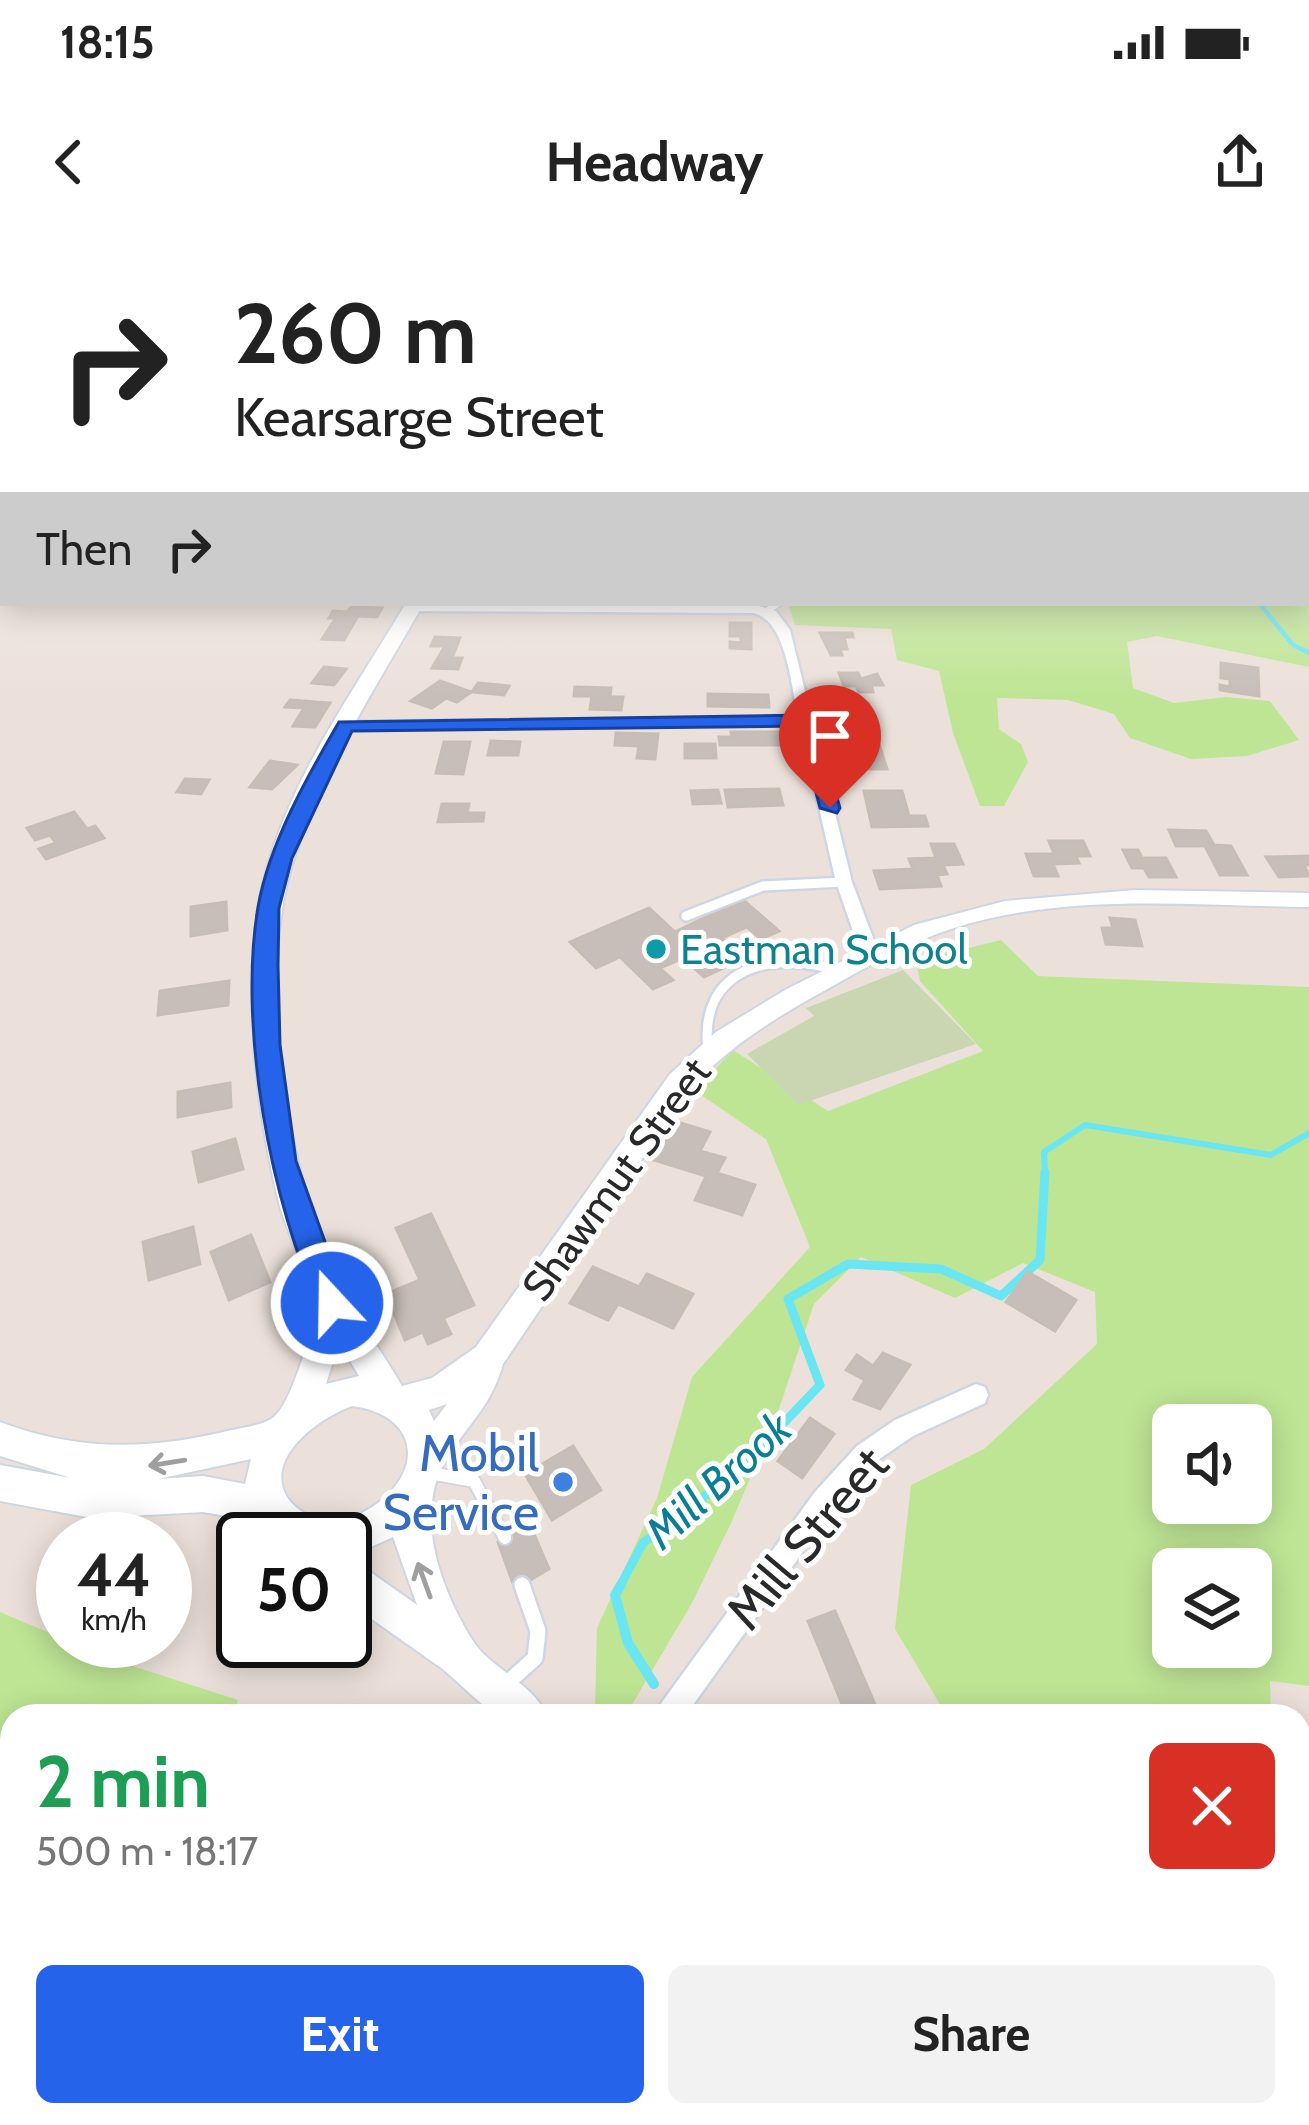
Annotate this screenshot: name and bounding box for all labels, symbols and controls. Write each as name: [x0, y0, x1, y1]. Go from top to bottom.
text: 18:15: [60, 15, 155, 69]
icon: back: [36, 129, 102, 195]
text: Headway: [546, 129, 763, 195]
icon: share: [1207, 129, 1273, 195]
text: 260 m: [234, 282, 477, 384]
icon: right: [36, 288, 192, 444]
text: Kearsarge Street: [234, 384, 604, 450]
icon: right: [156, 516, 222, 582]
text: Then: [36, 522, 132, 576]
pin: [779, 685, 881, 808]
icon: arrive: [797, 703, 863, 769]
place label: Eastman School: [680, 923, 967, 975]
marker: Eastman School: [643, 936, 669, 962]
street label: Shawmut Street: [510, 1047, 722, 1311]
position arrow: [269, 1240, 395, 1366]
water label: Mill Brook: [633, 1399, 803, 1560]
map controls: [1152, 1404, 1272, 1668]
button: sound: [1152, 1404, 1272, 1524]
place label: Mobil Service: [382, 1422, 539, 1543]
street label: Mill Street: [713, 1434, 901, 1642]
one-way arrow: [148, 1452, 187, 1475]
marker: Mobil Service: [550, 1469, 576, 1495]
speed limit sign: 50: [216, 1512, 372, 1668]
text: 44: [77, 1538, 151, 1611]
button: layers: [1152, 1548, 1272, 1668]
one-way arrow: [412, 1562, 433, 1599]
text: km/h: [81, 1601, 147, 1638]
text: 2 min: [36, 1738, 210, 1825]
button: close: [1149, 1743, 1275, 1869]
text: 500 m · 18:17: [36, 1827, 258, 1875]
button: Exit: [36, 1965, 644, 2103]
button: Share: [668, 1965, 1275, 2103]

